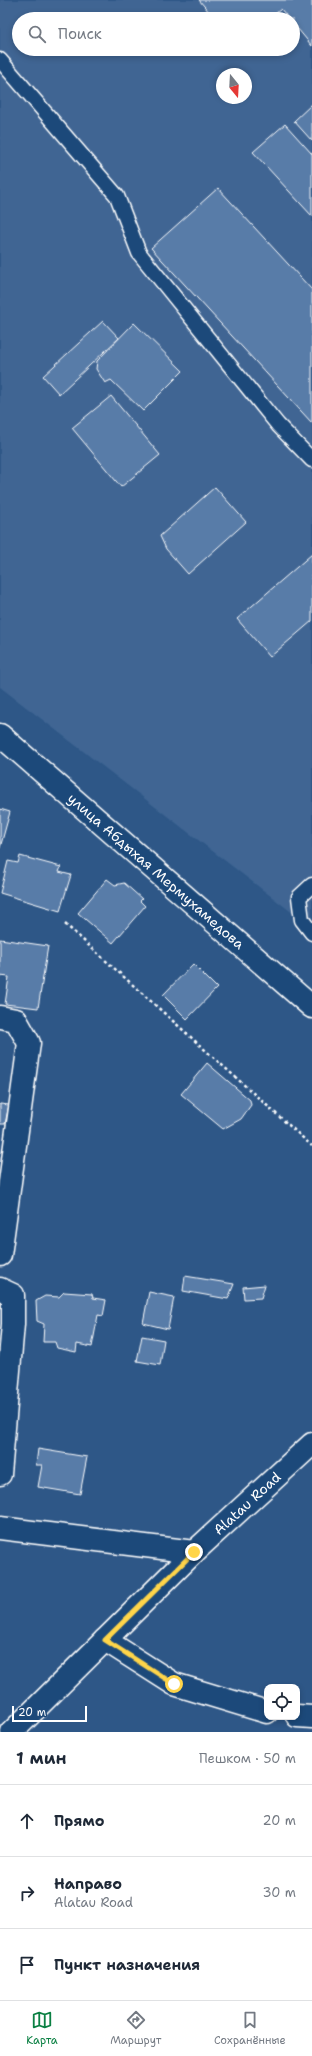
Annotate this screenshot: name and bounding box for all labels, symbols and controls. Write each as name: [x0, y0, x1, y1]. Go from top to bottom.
search box: [12, 12, 300, 56]
icon: search: [26, 23, 48, 45]
text: Поиск: [58, 24, 102, 44]
north arrow: [216, 68, 252, 104]
street label: улица Абдыхая Мермухамедова: [64, 789, 248, 953]
street label: Alatau Road: [210, 1468, 285, 1539]
route end: [185, 1543, 203, 1561]
route start: [165, 1675, 183, 1693]
map controls: [264, 1684, 300, 1720]
button: locate: [264, 1684, 300, 1720]
scale bar: [12, 1704, 87, 1723]
text: 20 m: [18, 1705, 46, 1720]
text: 1 мин: [16, 1747, 66, 1769]
text: Пешком · 50 m: [199, 1750, 296, 1767]
icon: ahead: [16, 1810, 38, 1832]
text: Прямо: [54, 1811, 104, 1831]
text: 20 m: [263, 1812, 296, 1829]
text: Направо: [54, 1874, 122, 1894]
icon: right: [16, 1882, 38, 1904]
text: 30 m: [262, 1884, 296, 1901]
text: Alatau Road: [54, 1894, 133, 1911]
icon: arrive: [16, 1954, 38, 1976]
text: Пункт назначения: [54, 1955, 200, 1975]
tab: Карта: [26, 2009, 58, 2048]
tab: Маршрут: [110, 2009, 161, 2048]
tab: Сохранённые: [214, 2009, 286, 2048]

